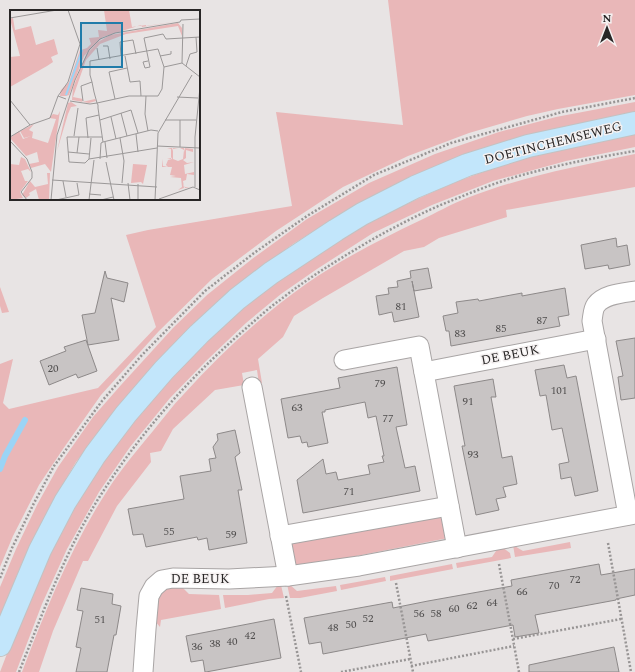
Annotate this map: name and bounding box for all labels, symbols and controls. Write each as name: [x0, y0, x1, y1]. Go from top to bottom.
north arrow: [587, 8, 627, 48]
inset map: [10, 10, 200, 200]
text: N: [603, 10, 612, 27]
street label: DOETINCHEMSEWEG: [482, 116, 624, 170]
house number: 81: [396, 298, 407, 315]
house number: 87: [537, 312, 548, 329]
house number: 85: [496, 320, 507, 337]
house number: 83: [455, 325, 466, 342]
street label: DE BEUK: [479, 339, 541, 370]
house number: 20: [48, 360, 59, 377]
house number: 79: [375, 375, 386, 392]
house number: 101: [551, 382, 567, 399]
house number: 91: [463, 393, 474, 410]
house number: 63: [292, 399, 303, 416]
house number: 77: [383, 410, 394, 427]
house number: 93: [468, 446, 479, 463]
house number: 71: [344, 483, 355, 500]
house number: 55: [164, 523, 175, 540]
house number: 59: [226, 526, 237, 543]
street label: DE BEUK: [171, 569, 230, 589]
house number: 72: [570, 571, 581, 588]
house number: 70: [549, 577, 560, 594]
house number: 66: [517, 583, 528, 600]
house number: 64: [487, 594, 498, 611]
house number: 62: [467, 597, 478, 614]
house number: 60: [449, 600, 460, 617]
house number: 56: [414, 605, 425, 622]
house number: 58: [431, 605, 442, 622]
house number: 52: [363, 610, 374, 627]
house number: 51: [95, 611, 106, 628]
house number: 50: [346, 616, 357, 633]
house number: 48: [328, 619, 339, 636]
house number: 42: [245, 627, 256, 644]
house number: 40: [227, 633, 238, 650]
house number: 38: [210, 635, 221, 652]
house number: 36: [192, 638, 203, 655]

